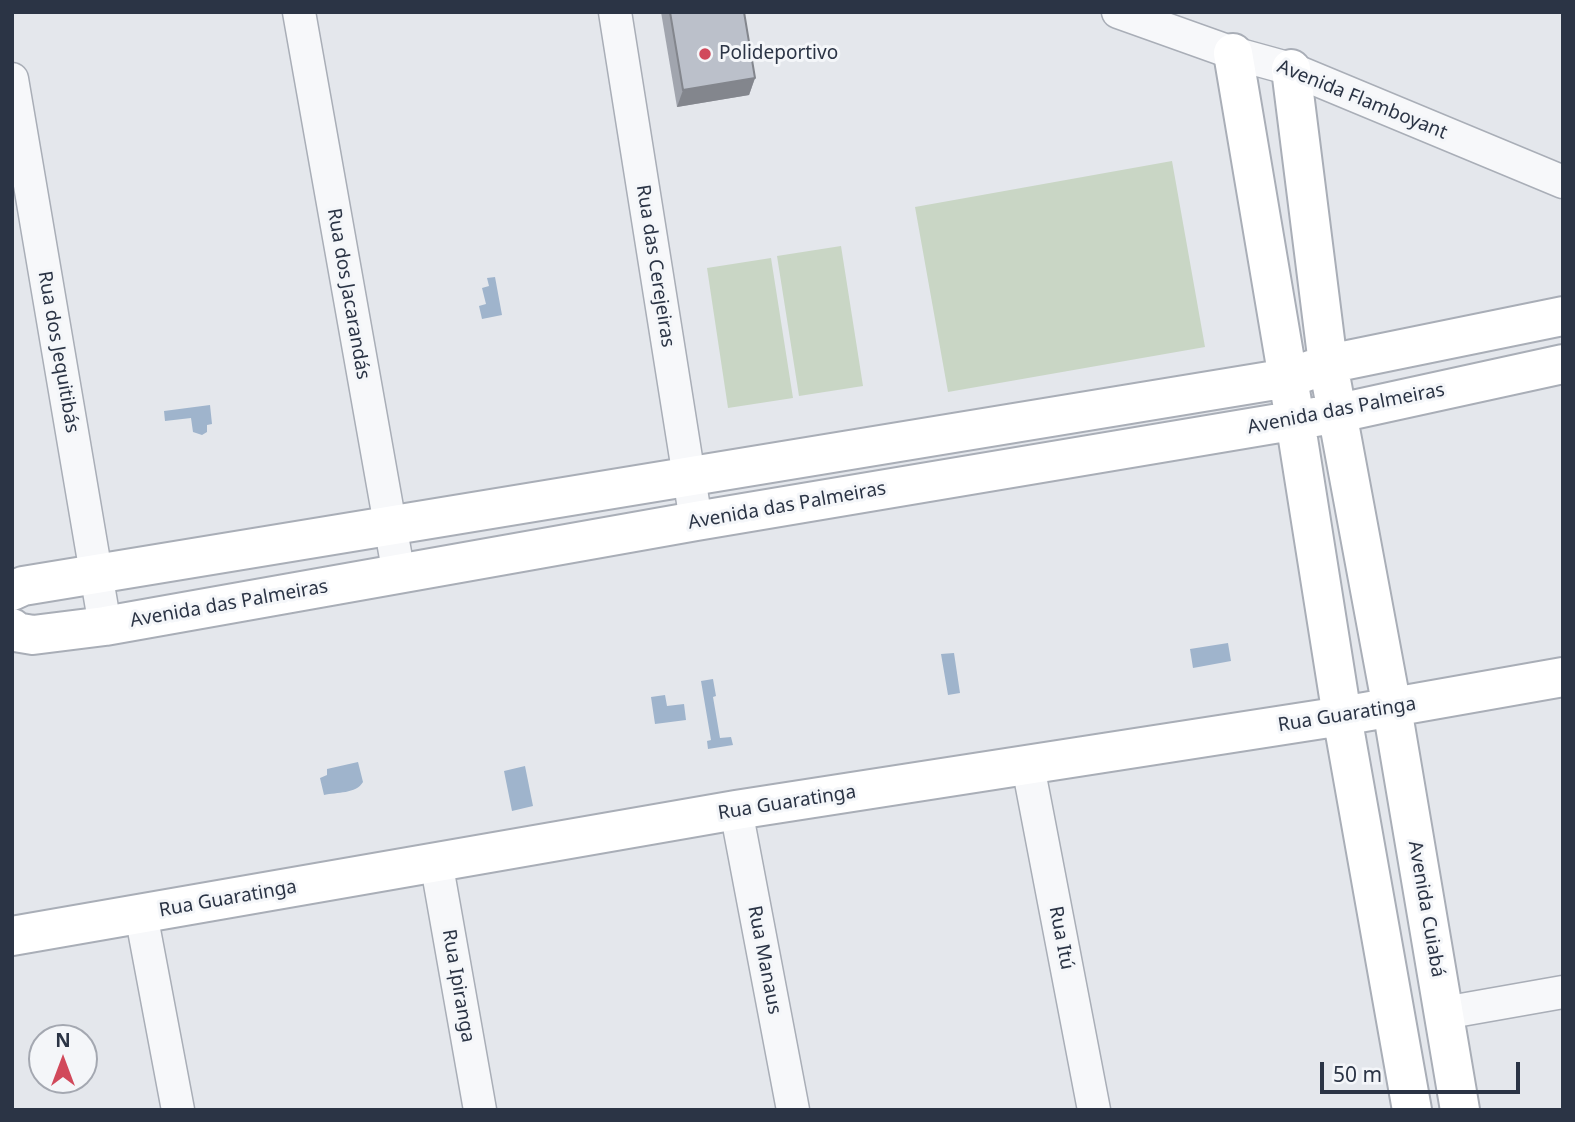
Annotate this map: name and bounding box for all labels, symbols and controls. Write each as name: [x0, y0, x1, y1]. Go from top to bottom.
place label: Polideportivo: [719, 43, 838, 65]
marker: Polideportivo: [697, 46, 713, 62]
street label: Avenida Flamboyant: [1274, 55, 1450, 145]
street label: Rua das Cerejeiras: [631, 183, 679, 349]
street label: Rua dos Jacarandás: [322, 207, 374, 381]
street label: Rua dos Jequitibás: [33, 269, 83, 435]
street label: Avenida das Palmeiras: [1245, 379, 1447, 439]
street label: Avenida das Palmeiras: [686, 477, 888, 535]
street label: Avenida das Palmeiras: [128, 575, 330, 633]
street label: Rua Guaratinga: [1276, 693, 1418, 737]
street label: Rua Guaratinga: [716, 781, 858, 825]
street label: Avenida Cuiabá: [1403, 839, 1449, 979]
street label: Rua Guaratinga: [157, 876, 299, 922]
street label: Rua Manaus: [742, 904, 786, 1016]
street label: Rua Itú: [1044, 904, 1078, 972]
street label: Rua Ipiranga: [437, 928, 479, 1044]
north arrow: [28, 1024, 98, 1094]
text: N: [55, 1027, 71, 1053]
scale bar: [1323, 1048, 1522, 1092]
text: 50 m: [1333, 1060, 1382, 1088]

